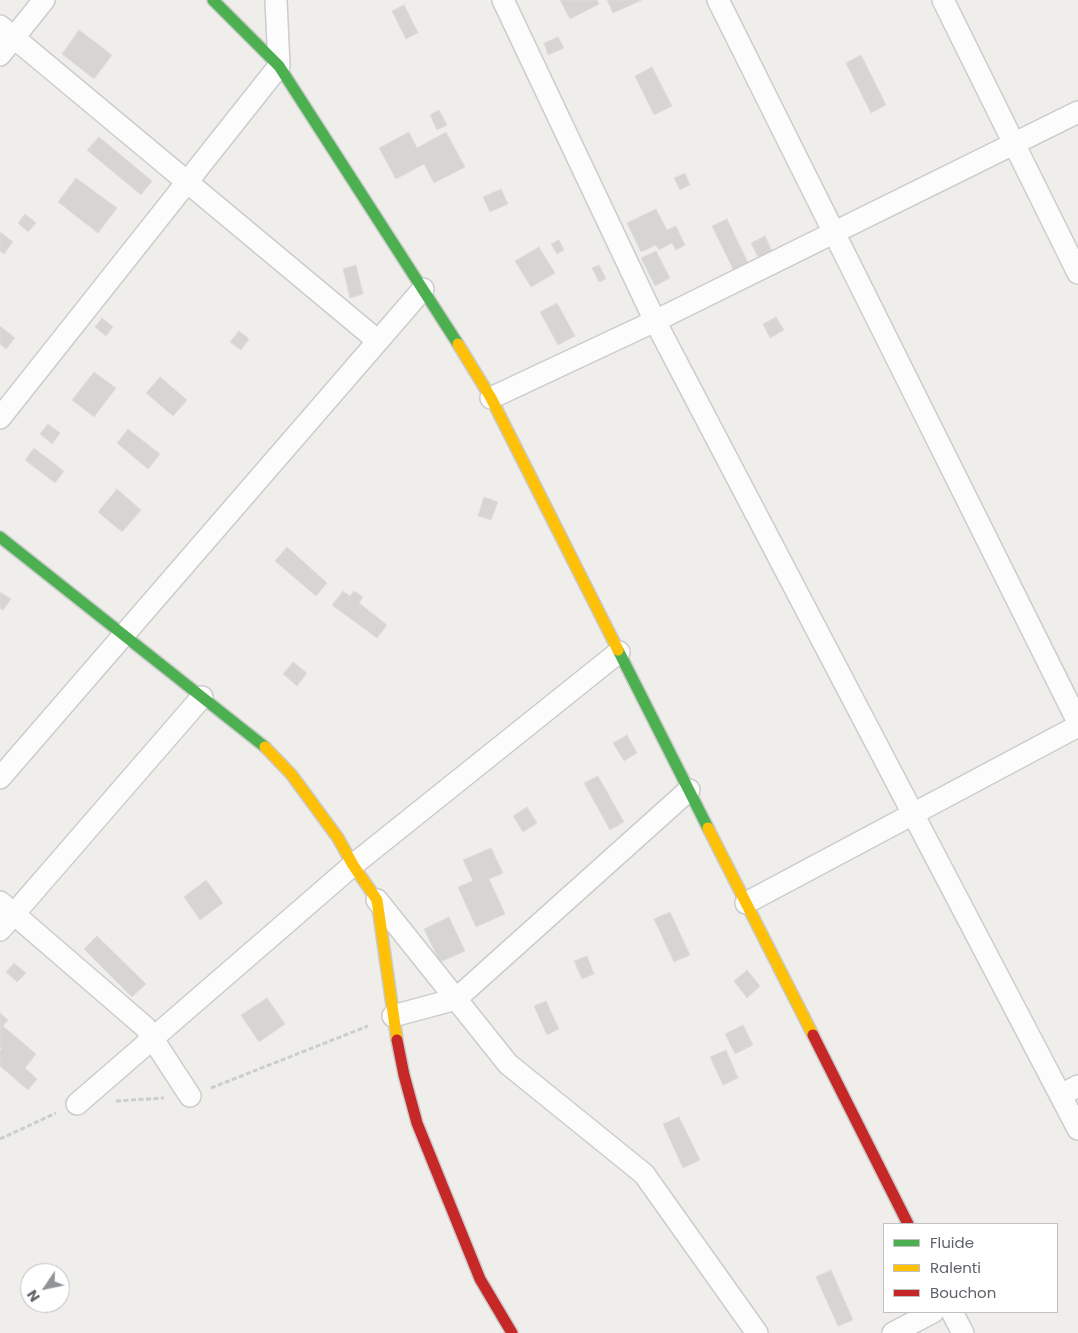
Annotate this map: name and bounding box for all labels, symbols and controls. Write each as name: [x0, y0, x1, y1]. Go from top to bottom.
legend: [883, 1223, 1058, 1313]
text: Fluide: [930, 1232, 974, 1253]
text: Ralenti: [930, 1257, 981, 1278]
north arrow: [20, 1263, 70, 1313]
text: Bouchon: [930, 1282, 996, 1303]
text: N: [22, 1286, 45, 1306]

